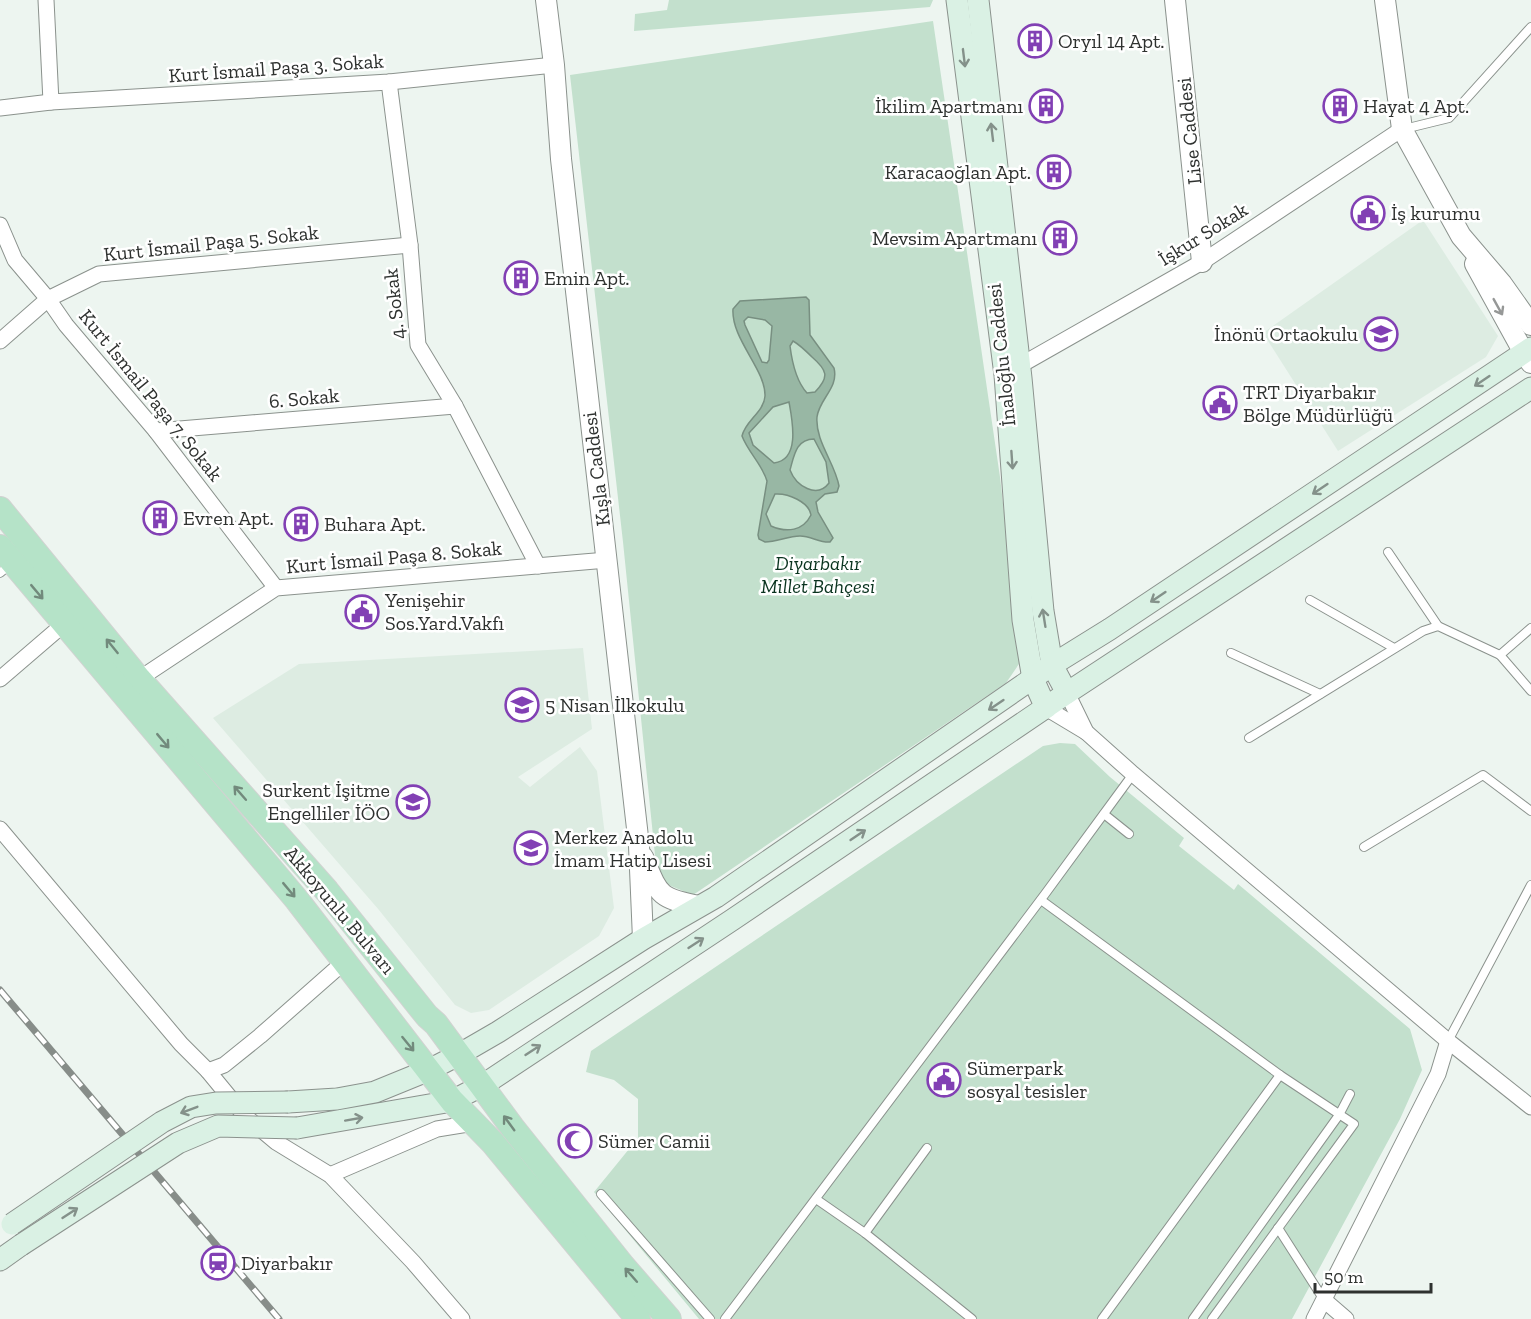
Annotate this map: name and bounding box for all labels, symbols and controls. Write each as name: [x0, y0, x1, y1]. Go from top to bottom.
building icon: Oryıl 14 Apt.: [1017, 23, 1053, 59]
place label: Oryıl 14 Apt.: [1058, 29, 1165, 53]
street label: Kurt İsmail Paşa 3. Sokak: [168, 48, 385, 87]
one-way arrow: [959, 48, 970, 67]
street label: Lise Caddesi: [1171, 76, 1207, 186]
building icon: İkilim Apartmanı: [1028, 88, 1064, 124]
building icon: Hayat 4 Apt.: [1322, 88, 1358, 124]
place label: İkilim Apartmanı: [875, 94, 1023, 118]
place label: Hayat 4 Apt.: [1363, 94, 1469, 118]
one-way arrow: [987, 123, 998, 142]
building icon: Karacaoğlan Apt.: [1036, 154, 1072, 190]
place label: Karacaoğlan Apt.: [884, 160, 1031, 184]
public building icon: İş kurumu: [1350, 195, 1386, 231]
street label: İşkur Sokak: [1154, 197, 1253, 271]
place label: İş kurumu: [1391, 201, 1480, 225]
street label: Kurt İsmail Paşa 5. Sokak: [102, 220, 320, 266]
building icon: Mevsim Apartmanı: [1042, 220, 1078, 256]
place label: Mevsim Apartmanı: [872, 226, 1037, 250]
building icon: Emin Apt.: [503, 260, 539, 296]
place label: Emin Apt.: [544, 266, 630, 290]
street label: 4. Sokak: [378, 267, 410, 341]
street label: İnaloğlu Caddesi: [982, 282, 1020, 428]
one-way arrow: [1492, 298, 1504, 315]
street label: Kurt İsmail Paşa 7. Sokak: [74, 304, 228, 486]
school or university icon: İnönü Ortaokulu: [1363, 316, 1399, 352]
place label: İnönü Ortaokulu: [1214, 322, 1358, 346]
one-way arrow: [1474, 375, 1491, 387]
place label: TRT Diyarbakır Bölge Müdürlüğü: [1243, 380, 1393, 427]
street label: 6. Sokak: [268, 383, 341, 413]
public building icon: TRT Diyarbakır Bölge Müdürlüğü: [1202, 385, 1238, 421]
street label: Kışla Caddesi: [577, 410, 615, 528]
one-way arrow: [1006, 450, 1017, 470]
one-way arrow: [1312, 483, 1329, 495]
building icon: Evren Apt.: [142, 500, 178, 536]
place label: Evren Apt.: [183, 506, 274, 530]
building icon: Buhara Apt.: [283, 506, 319, 542]
place label: Buhara Apt.: [324, 512, 426, 536]
street label: Kurt İsmail Paşa 8. Sokak: [285, 536, 503, 578]
park label: Diyarbakır Millet Bahçesi: [761, 551, 875, 598]
one-way arrow: [31, 584, 44, 600]
place label: Yenişehir Sos.Yard.Vakfı: [384, 588, 505, 635]
one-way arrow: [1150, 591, 1166, 603]
public building icon: Yenişehir Sos.Yard.Vakfı: [344, 594, 380, 630]
one-way arrow: [1038, 609, 1049, 629]
one-way arrow: [106, 638, 119, 654]
school or university icon: 5 Nisan İlkokulu: [504, 687, 540, 723]
place label: 5 Nisan İlkokulu: [545, 693, 684, 717]
one-way arrow: [988, 699, 1004, 711]
one-way arrow: [156, 733, 170, 748]
place label: Surkent İşitme Engelliler İÖO: [262, 778, 390, 825]
school or university icon: Surkent İşitme Engelliler İÖO: [395, 784, 431, 820]
one-way arrow: [233, 786, 247, 801]
place label: Merkez Anadolu İmam Hatip Lisesi: [554, 825, 712, 872]
one-way arrow: [849, 829, 866, 841]
school or university icon: Merkez Anadolu İmam Hatip Lisesi: [513, 830, 549, 866]
street label: Akkoyunlu Bulvarı: [280, 841, 401, 979]
one-way arrow: [282, 882, 296, 897]
one-way arrow: [687, 937, 704, 949]
one-way arrow: [402, 1036, 415, 1052]
one-way arrow: [524, 1044, 541, 1056]
place label: Sümerpark sosyal tesisler: [967, 1056, 1088, 1103]
public building icon: Sümerpark sosyal tesisler: [926, 1062, 962, 1098]
one-way arrow: [180, 1105, 199, 1116]
one-way arrow: [344, 1113, 364, 1124]
one-way arrow: [503, 1115, 515, 1131]
mosque icon: Sümer Camii: [557, 1123, 593, 1159]
place label: Sümer Camii: [598, 1129, 711, 1153]
one-way arrow: [62, 1207, 79, 1220]
station icon: Diyarbakır: [200, 1245, 236, 1281]
place label: Diyarbakır: [241, 1251, 333, 1275]
scale bar: [1315, 1256, 1430, 1294]
text: 50 m: [1324, 1266, 1364, 1288]
one-way arrow: [624, 1268, 638, 1283]

